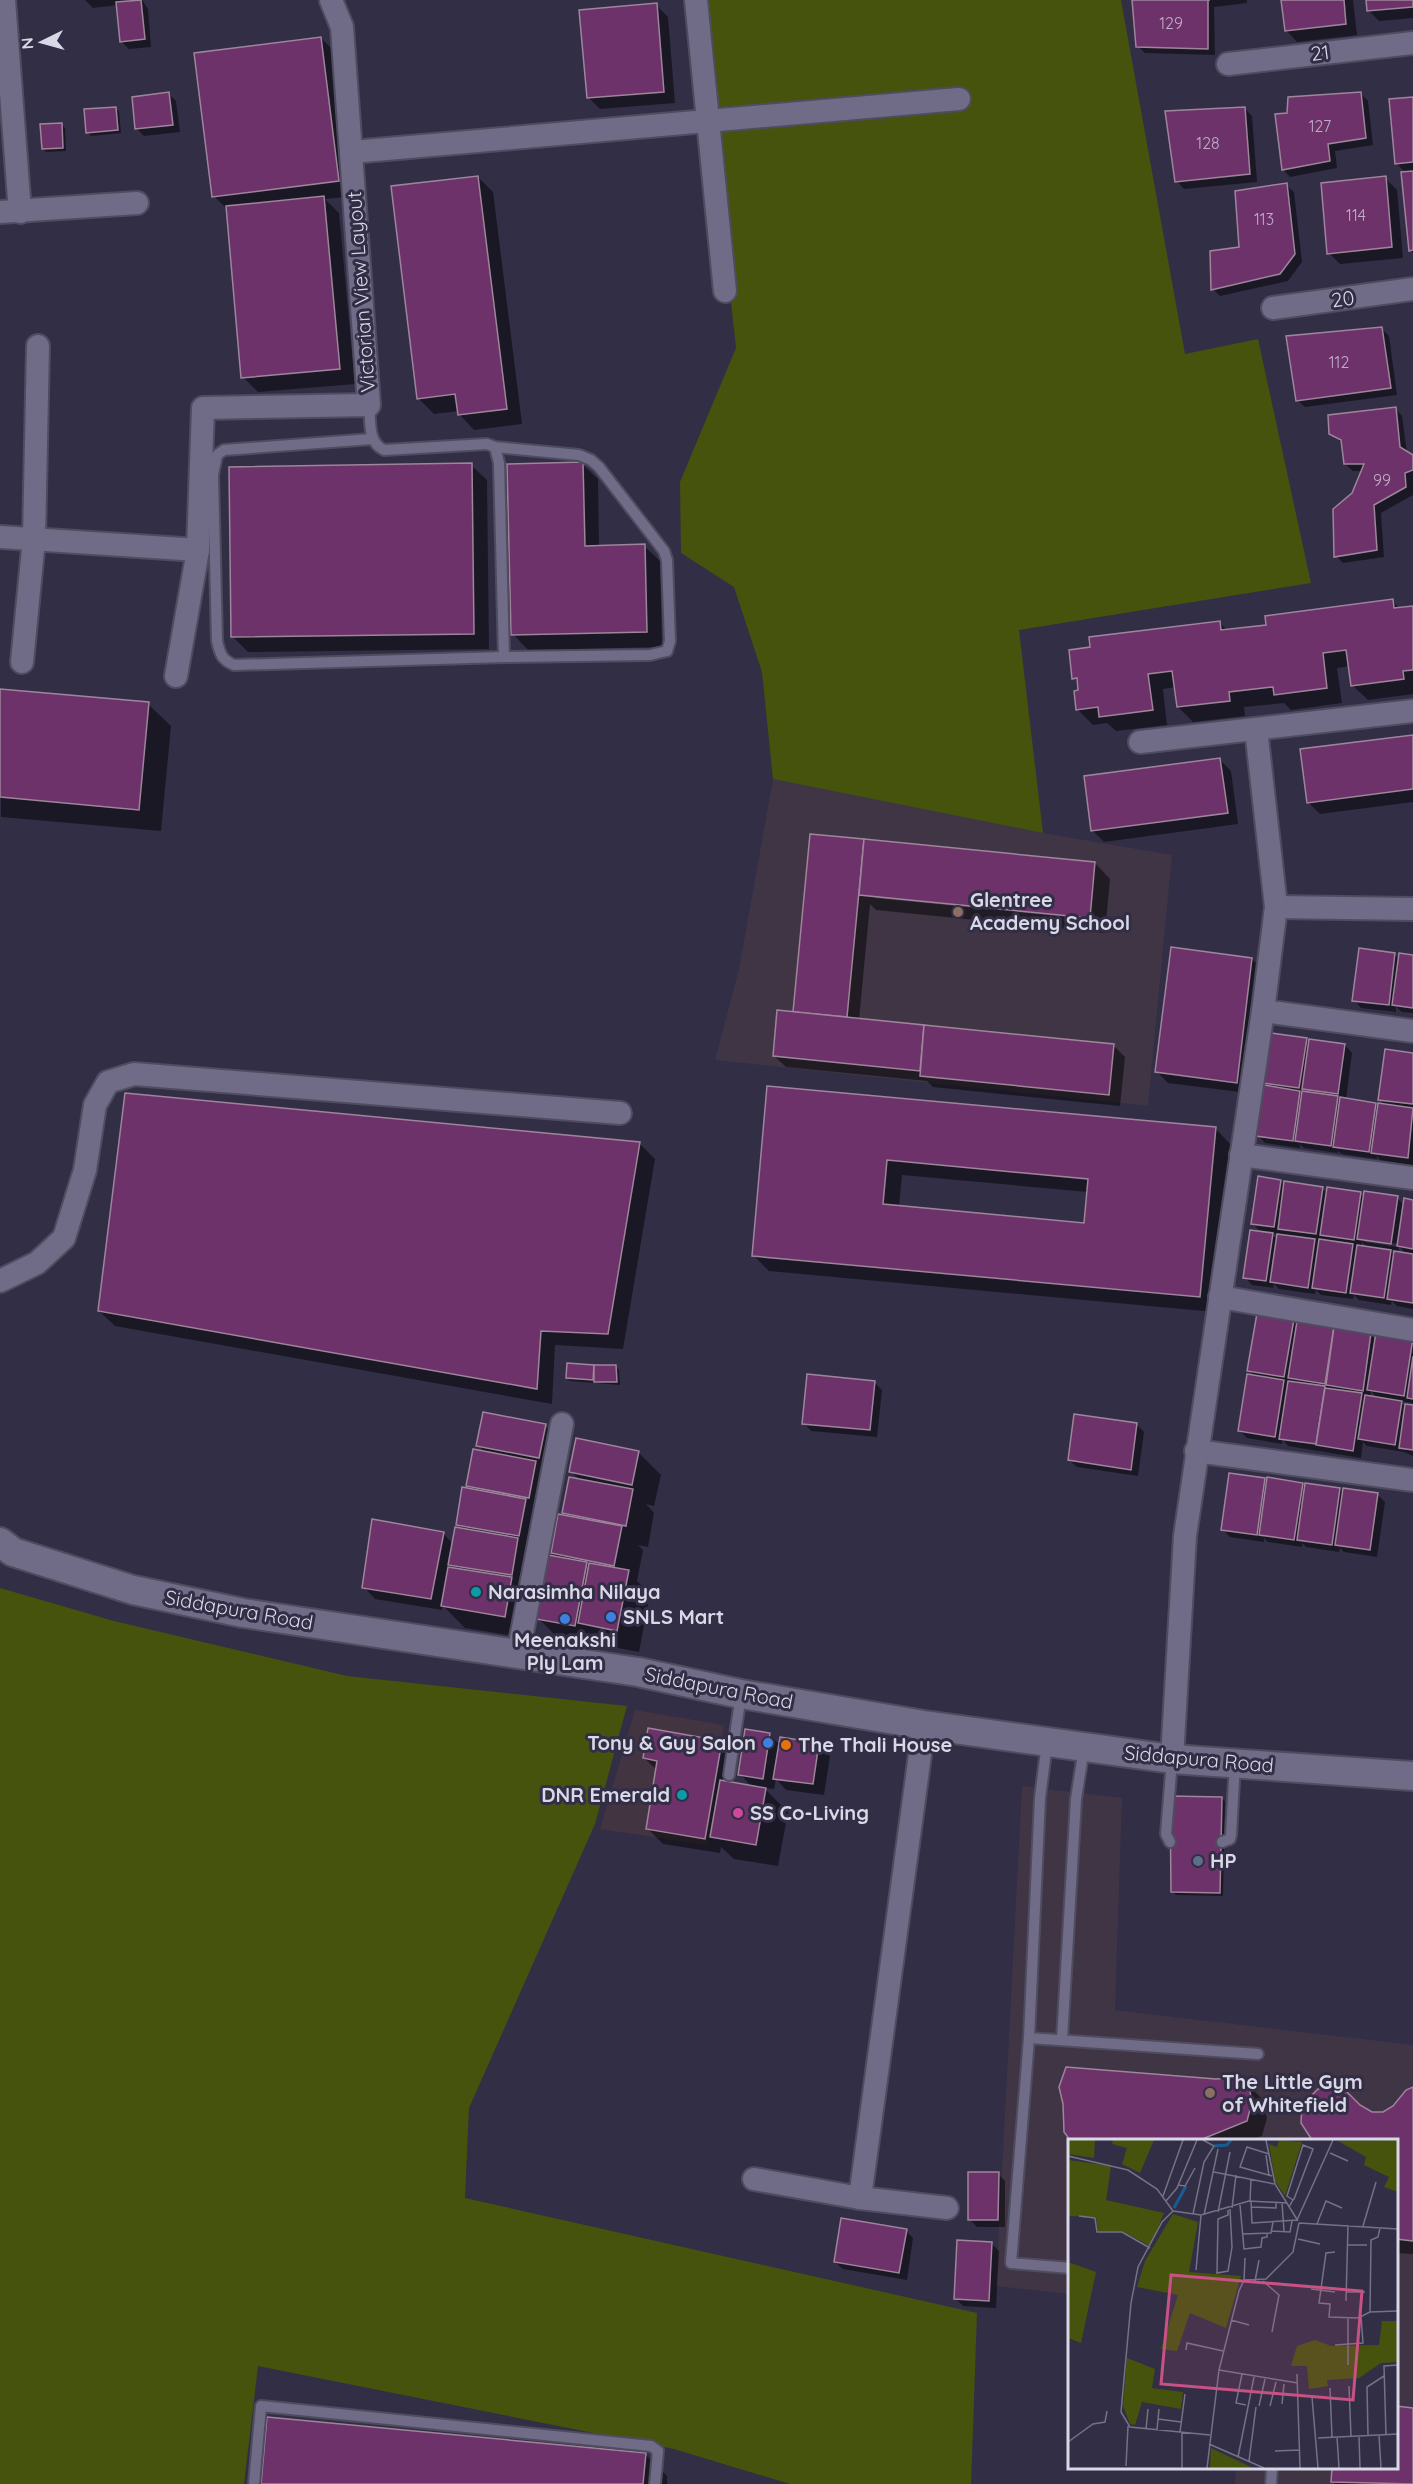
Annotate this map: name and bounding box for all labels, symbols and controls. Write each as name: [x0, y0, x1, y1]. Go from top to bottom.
north arrow: [12, 12, 72, 72]
house number: 129: [1159, 13, 1183, 33]
text: N: [17, 37, 38, 50]
street label: 21: [1309, 39, 1331, 66]
house number: 127: [1309, 116, 1331, 136]
house number: 128: [1196, 133, 1220, 153]
street label: Victorian View Layout: [341, 190, 380, 393]
house number: 114: [1346, 205, 1366, 225]
house number: 113: [1254, 209, 1274, 229]
street label: 20: [1330, 285, 1356, 312]
house number: 112: [1329, 352, 1349, 372]
house number: 99: [1373, 470, 1391, 490]
place label: Glentree Academy School: [970, 887, 1130, 935]
marker: Glentree Academy School: [951, 905, 965, 919]
place label: Narasimha Nilaya: [488, 1579, 661, 1604]
street label: Siddapura Road: [163, 1584, 315, 1635]
marker: Narasimha Nilaya: [469, 1585, 483, 1599]
place label: SNLS Mart: [623, 1604, 724, 1629]
marker: SNLS Mart: [604, 1610, 618, 1624]
marker: Meenakshi Ply Lam: [558, 1612, 572, 1626]
place label: Meenakshi Ply Lam: [514, 1627, 616, 1675]
street label: Siddapura Road: [643, 1661, 795, 1714]
place label: Tony & Guy Salon: [587, 1730, 756, 1755]
place label: The Thali House: [798, 1732, 952, 1757]
marker: Tony & Guy Salon: [761, 1736, 775, 1750]
marker: The Thali House: [779, 1738, 793, 1752]
street label: Siddapura Road: [1123, 1740, 1275, 1777]
place label: DNR Emerald: [541, 1782, 670, 1807]
marker: DNR Emerald: [675, 1788, 689, 1802]
place label: SS Co-Living: [750, 1800, 869, 1825]
marker: SS Co-Living: [731, 1806, 745, 1820]
place label: HP: [1210, 1848, 1236, 1873]
marker: HP: [1191, 1854, 1205, 1868]
place label: The Little Gym of Whitefield: [1222, 2069, 1363, 2117]
marker: The Little Gym of Whitefield: [1203, 2086, 1217, 2100]
inset map: [1068, 2139, 1398, 2469]

